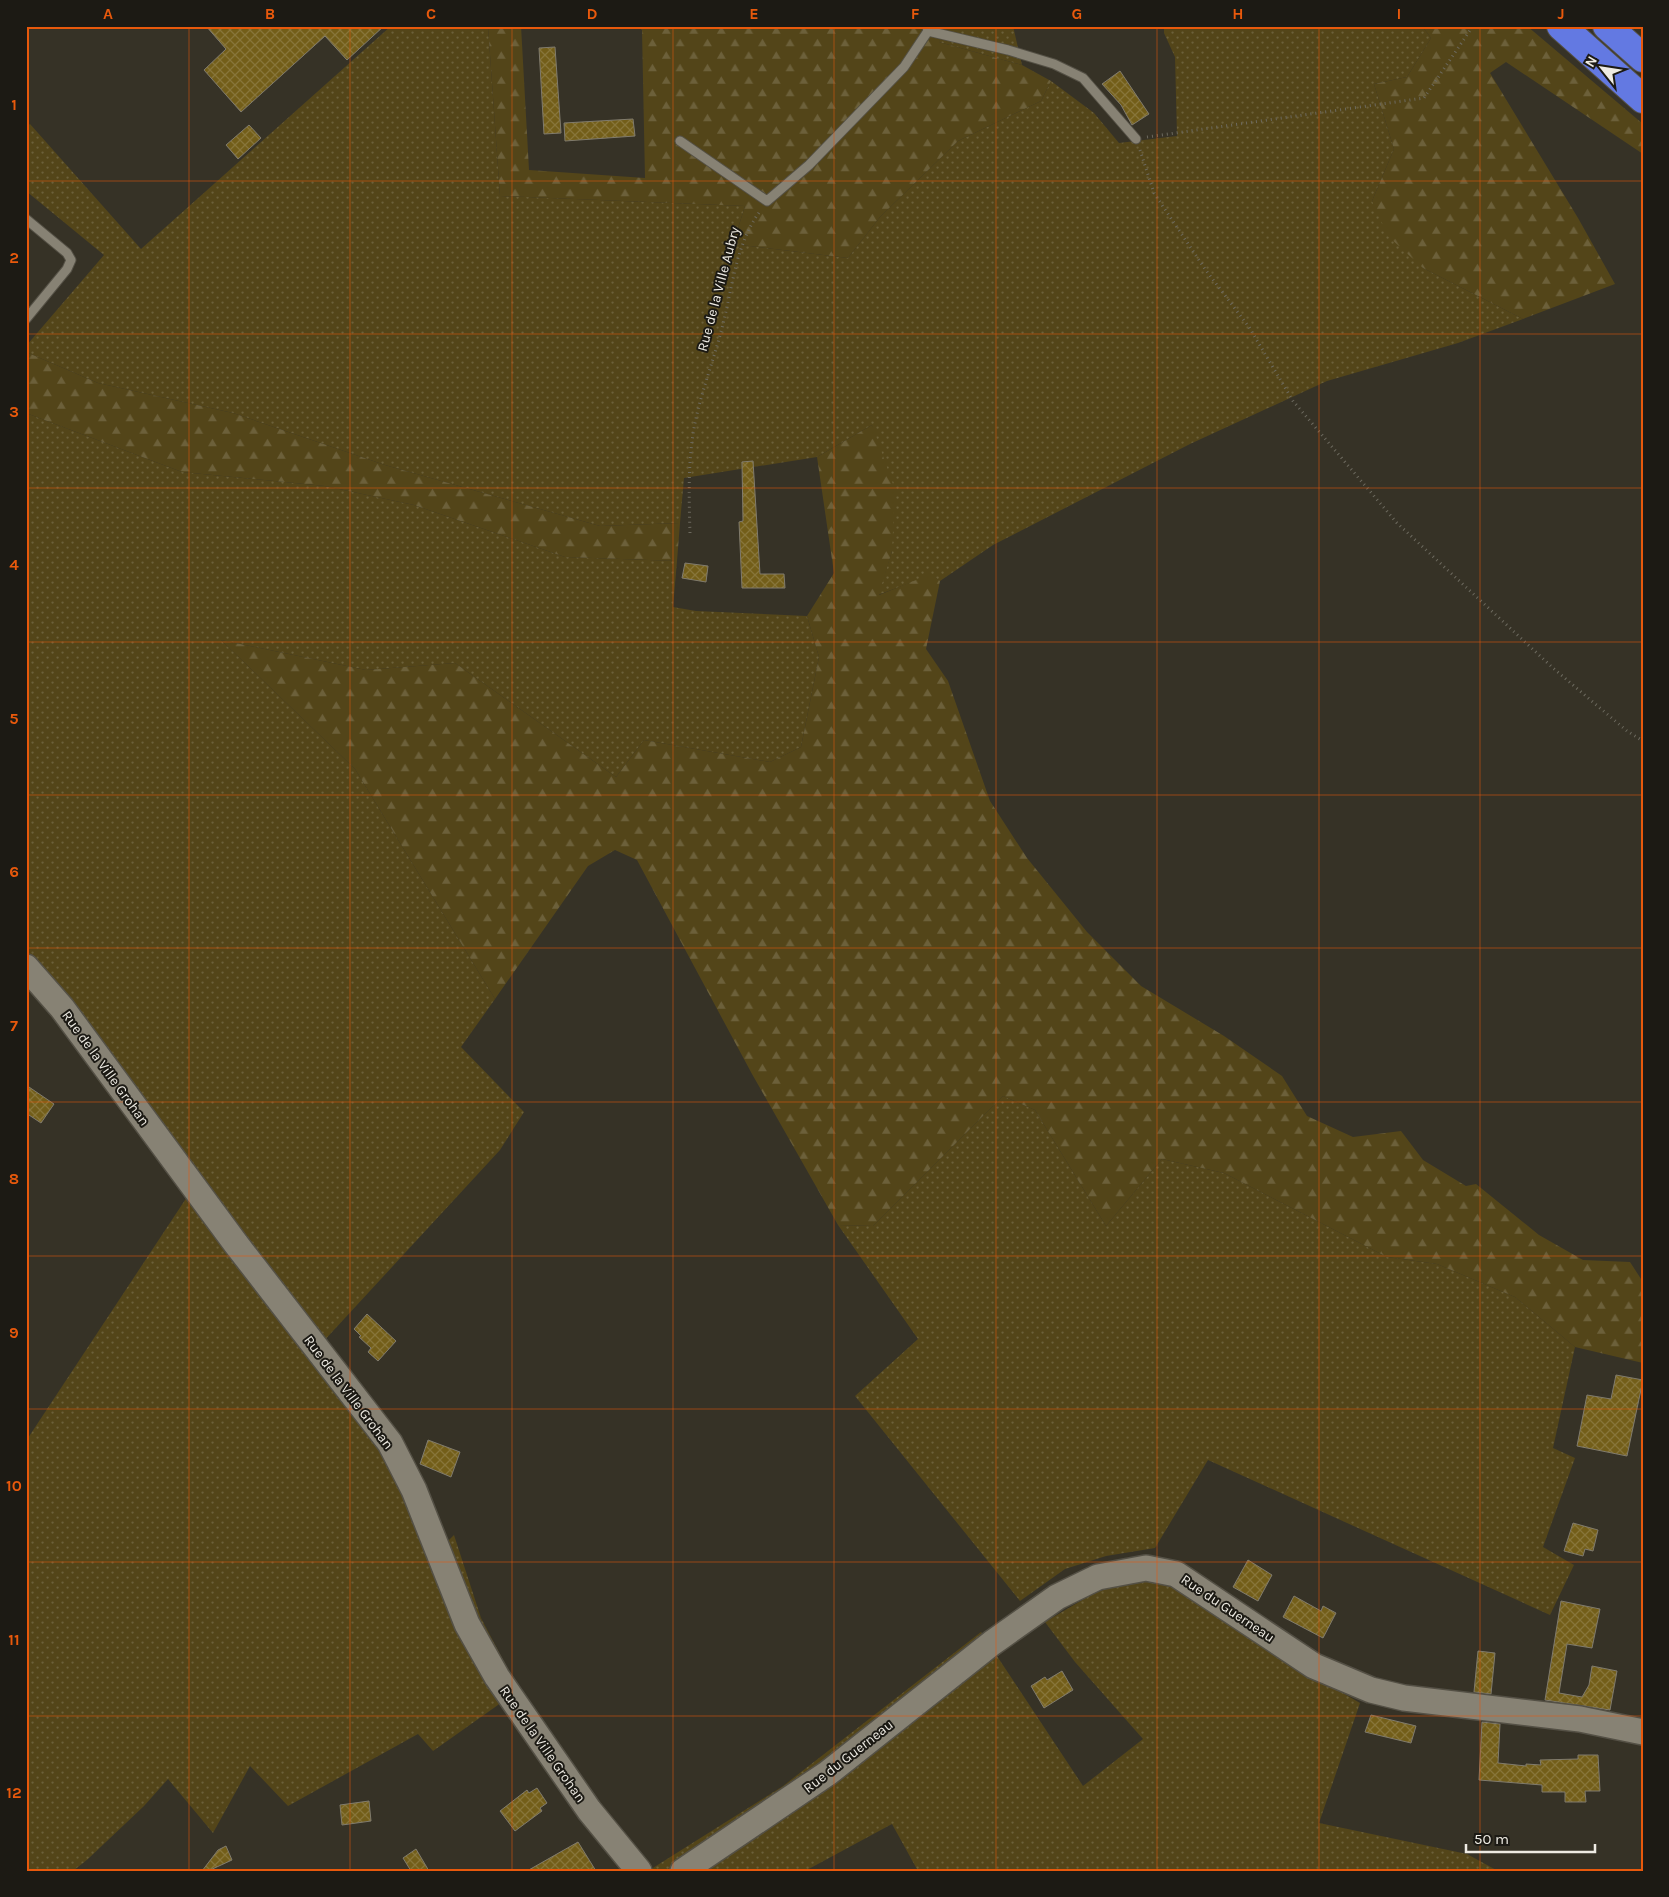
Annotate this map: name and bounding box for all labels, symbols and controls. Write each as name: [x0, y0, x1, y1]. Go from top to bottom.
text: A: [103, 4, 113, 23]
text: B: [265, 4, 275, 23]
text: C: [426, 4, 436, 23]
text: D: [587, 4, 598, 23]
text: E: [749, 4, 759, 23]
text: F: [911, 4, 920, 23]
text: G: [1072, 4, 1082, 23]
text: H: [1232, 4, 1244, 23]
text: I: [1397, 4, 1401, 23]
text: J: [1557, 4, 1565, 23]
north arrow: [1576, 42, 1626, 92]
text: N: [1581, 53, 1601, 70]
text: 1: [11, 95, 17, 114]
street label: Rue de la Ville Aubry: [694, 225, 743, 353]
text: 2: [9, 248, 19, 267]
text: 3: [9, 402, 19, 421]
text: 4: [9, 555, 19, 574]
text: 5: [9, 709, 19, 728]
text: 6: [9, 862, 19, 881]
street label: Rue de la Ville Grohan: [58, 1007, 153, 1129]
text: 7: [10, 1016, 18, 1035]
text: 8: [9, 1169, 19, 1188]
text: 9: [9, 1323, 19, 1342]
street label: Rue de la Ville Grohan: [300, 1332, 397, 1453]
text: 10: [6, 1476, 22, 1495]
street label: Rue du Guerneau: [1178, 1571, 1278, 1646]
text: 11: [8, 1630, 20, 1649]
street label: Rue de la Ville Grohan: [496, 1683, 589, 1806]
street label: Rue du Guerneau: [800, 1716, 897, 1797]
text: 12: [6, 1783, 22, 1802]
scale bar: [1466, 1822, 1595, 1854]
text: 50 m: [1474, 1830, 1509, 1848]

